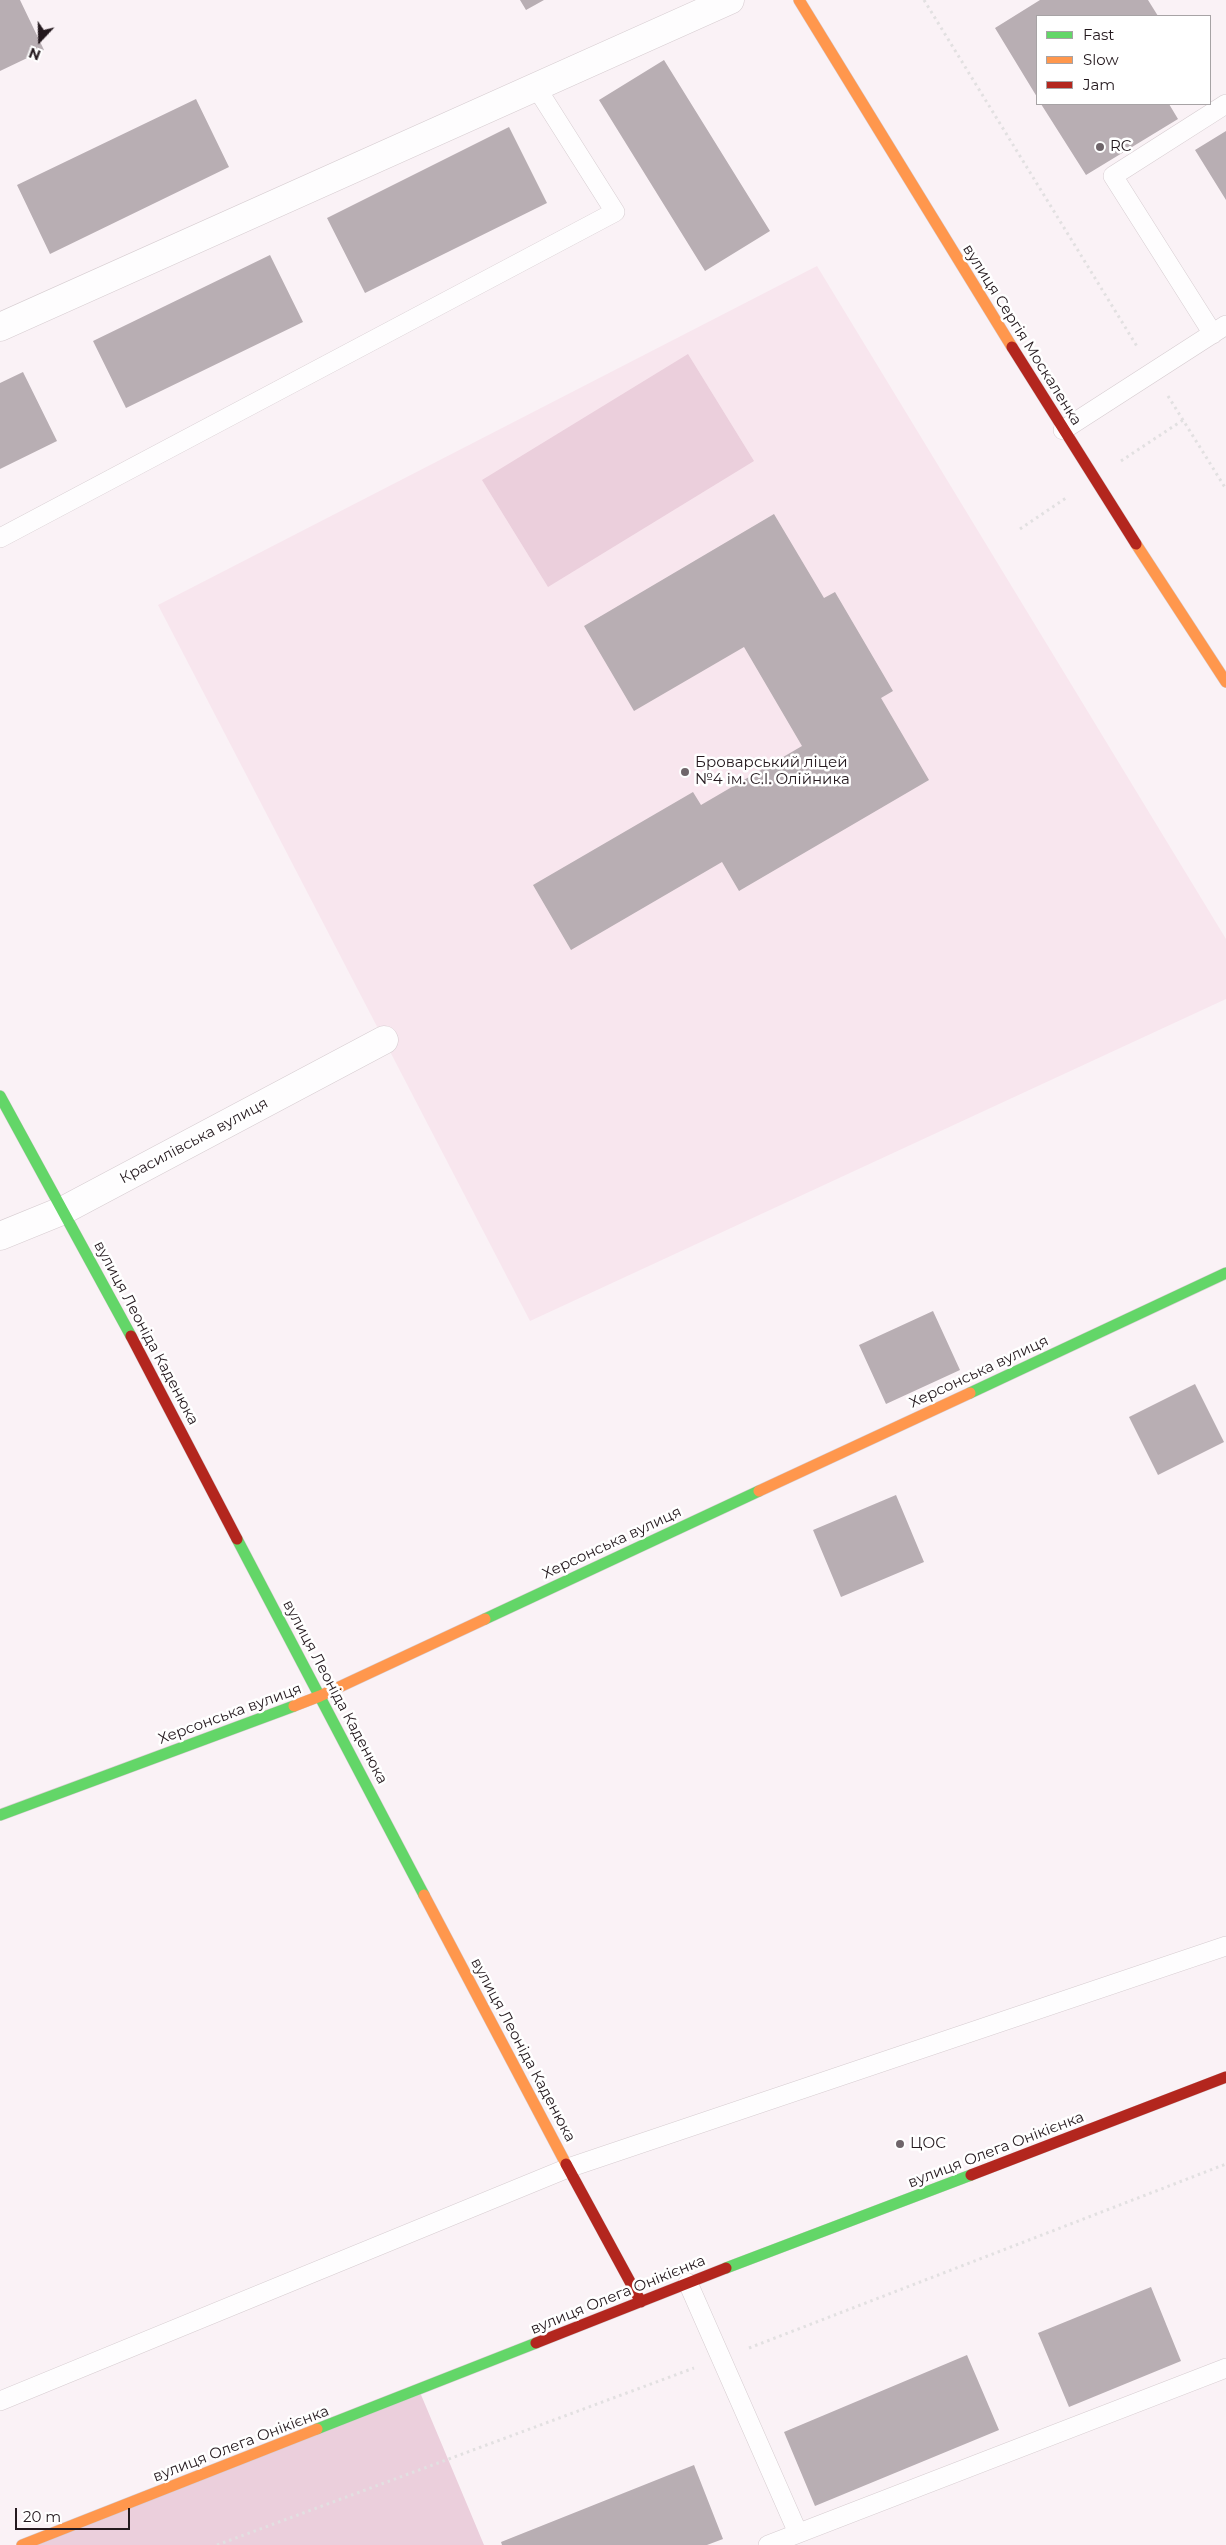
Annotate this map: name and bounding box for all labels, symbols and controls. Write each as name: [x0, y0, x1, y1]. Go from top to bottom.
north arrow: [15, 15, 65, 65]
legend: [1036, 15, 1211, 105]
text: Fast: [1083, 25, 1114, 44]
text: N: [26, 44, 43, 64]
text: Slow: [1083, 50, 1119, 69]
text: Jam: [1083, 75, 1115, 94]
place label: RC: [1110, 138, 1131, 156]
marker: RC: [1094, 141, 1106, 153]
street label: вулиця Сергія Москаленка: [959, 241, 1085, 429]
place label: Броварський ліцей №4 ім. С.І. Олійника: [695, 754, 850, 789]
marker: Броварський ліцей №4 ім. С.І. Олійника: [679, 766, 691, 778]
street label: Красилівська вулиця: [117, 1094, 271, 1188]
street label: вулиця Леоніда Каденюка: [90, 1238, 202, 1428]
street label: Херсонська вулиця: [907, 1332, 1051, 1412]
street label: Херсонська вулиця: [540, 1503, 684, 1583]
street label: вулиця Леоніда Каденюка: [279, 1597, 391, 1787]
street label: Херсонська вулиця: [156, 1680, 304, 1748]
street label: вулиця Леоніда Каденюка: [467, 1955, 579, 2145]
street label: вулиця Олега Онікієнка: [905, 2108, 1087, 2192]
place label: ЦОС: [910, 2135, 946, 2153]
marker: ЦОС: [894, 2138, 906, 2150]
street label: вулиця Олега Онікієнка: [528, 2252, 708, 2338]
street label: вулиця Олега Онікієнка: [150, 2402, 332, 2486]
scale bar: [18, 2498, 132, 2530]
text: 20 m: [23, 2507, 61, 2526]

